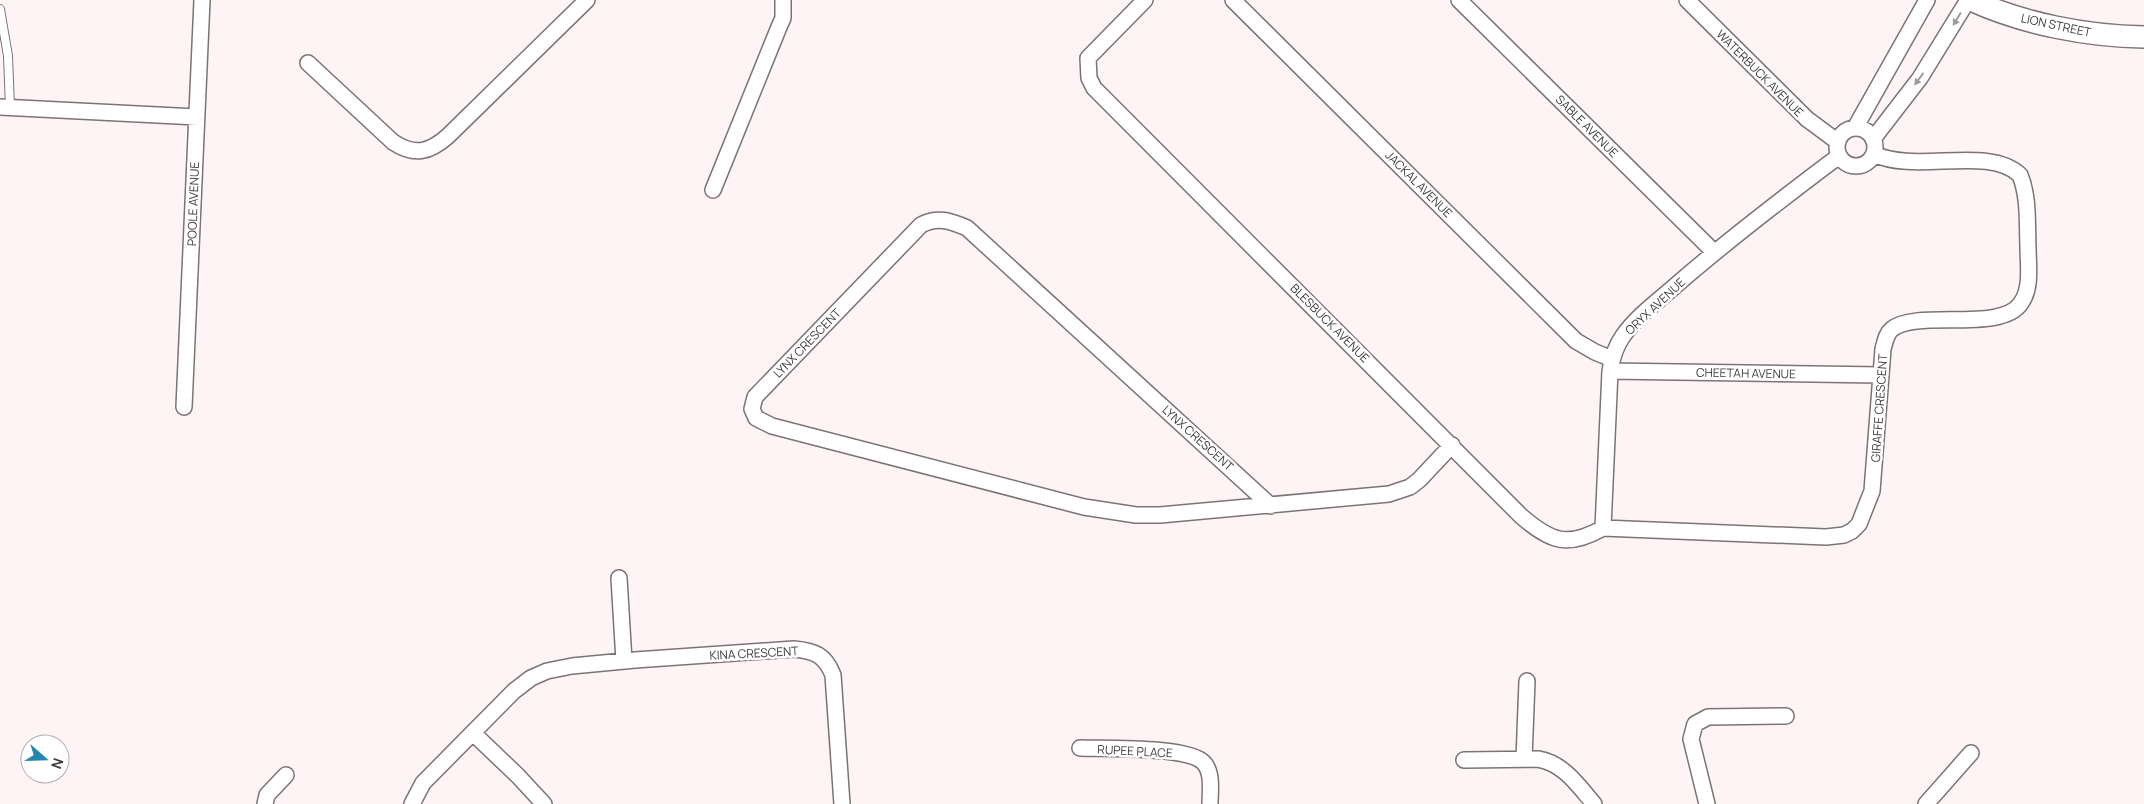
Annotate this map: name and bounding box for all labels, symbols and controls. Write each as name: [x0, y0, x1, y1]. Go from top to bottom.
street label: LION STREET: [2019, 9, 2093, 41]
one-way arrow: [1952, 13, 1961, 26]
street label: WATERBUCK AVENUE: [1713, 26, 1807, 120]
one-way arrow: [1913, 72, 1924, 85]
street label: SABLE AVENUE: [1552, 91, 1622, 161]
street label: JACKAL AVENUE: [1382, 147, 1456, 221]
street label: POOLE AVENUE: [183, 161, 203, 246]
street label: ORYX AVENUE: [1621, 274, 1689, 338]
street label: BLESBUCK AVENUE: [1287, 280, 1373, 366]
street label: LYNX CRESCENT: [770, 304, 845, 381]
street label: GIRAFFE CRESCENT: [1867, 352, 1891, 463]
street label: CHEETAH AVENUE: [1696, 364, 1796, 382]
street label: LYNX CRESCENT: [1159, 401, 1238, 475]
street label: KINA CRESCENT: [709, 642, 800, 664]
north arrow: [20, 734, 70, 784]
street label: RUPEE PLACE: [1097, 741, 1173, 761]
text: N: [47, 756, 68, 772]

